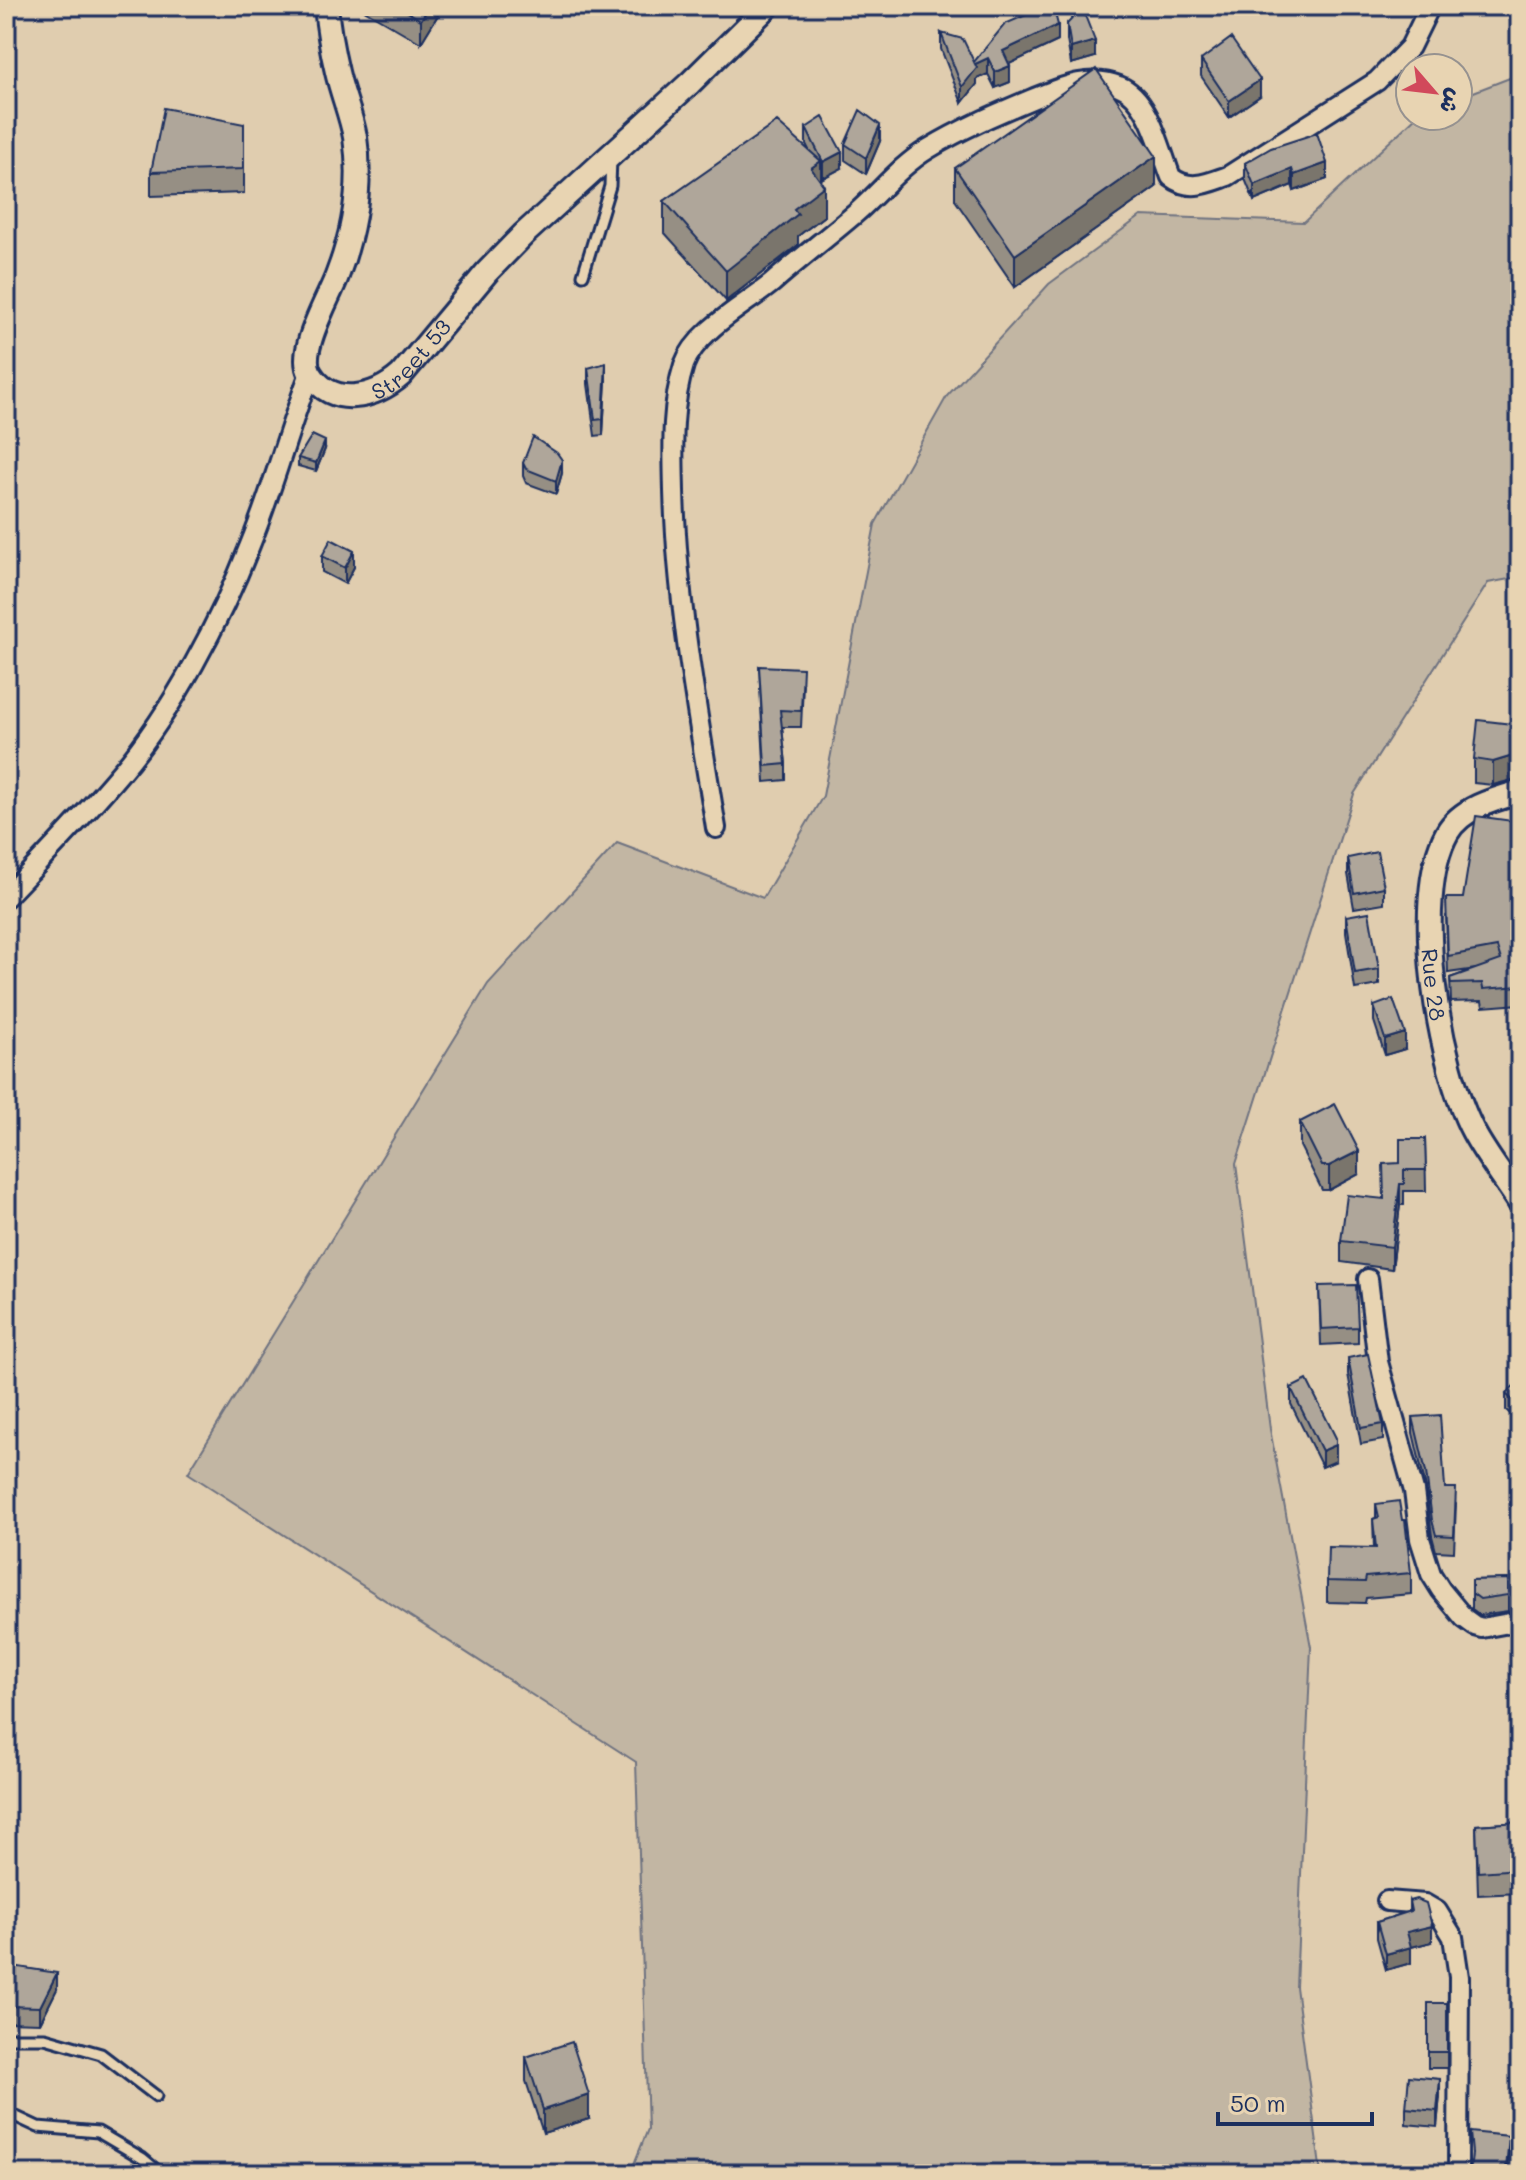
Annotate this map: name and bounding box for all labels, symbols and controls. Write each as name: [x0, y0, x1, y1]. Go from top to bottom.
north arrow: [1394, 52, 1474, 132]
text: ش: [1434, 84, 1471, 119]
street label: Street 53: [366, 312, 457, 406]
street label: Rue 28: [1416, 947, 1453, 1023]
scale bar: [1218, 2076, 1372, 2126]
text: 50 m: [1230, 2087, 1286, 2118]

